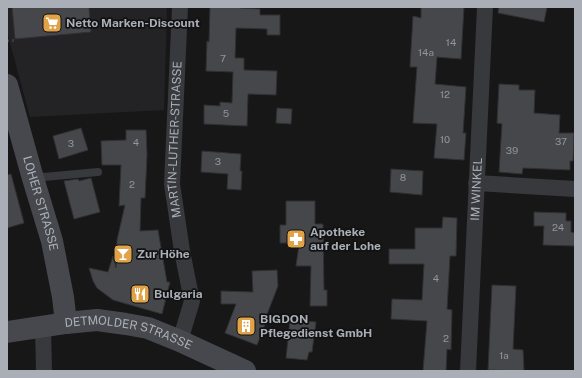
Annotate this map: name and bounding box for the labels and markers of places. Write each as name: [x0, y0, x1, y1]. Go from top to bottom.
supermarket icon: Netto Marken-Discount: [41, 12, 63, 34]
place label: Netto Marken-Discount: [66, 16, 200, 30]
place label: Apotheke auf der Lohe: [310, 225, 381, 253]
pharmacy icon: Apotheke auf der Lohe: [285, 228, 307, 250]
bar icon: Zur Höhe: [112, 243, 134, 265]
place label: Zur Höhe: [137, 247, 190, 261]
restaurant icon: Bulgaria: [129, 283, 151, 305]
place label: Bulgaria: [154, 287, 203, 301]
place label: BIGDON Pflegedienst GmbH: [260, 312, 372, 340]
building icon: BIGDON Pflegedienst GmbH: [235, 315, 257, 337]

